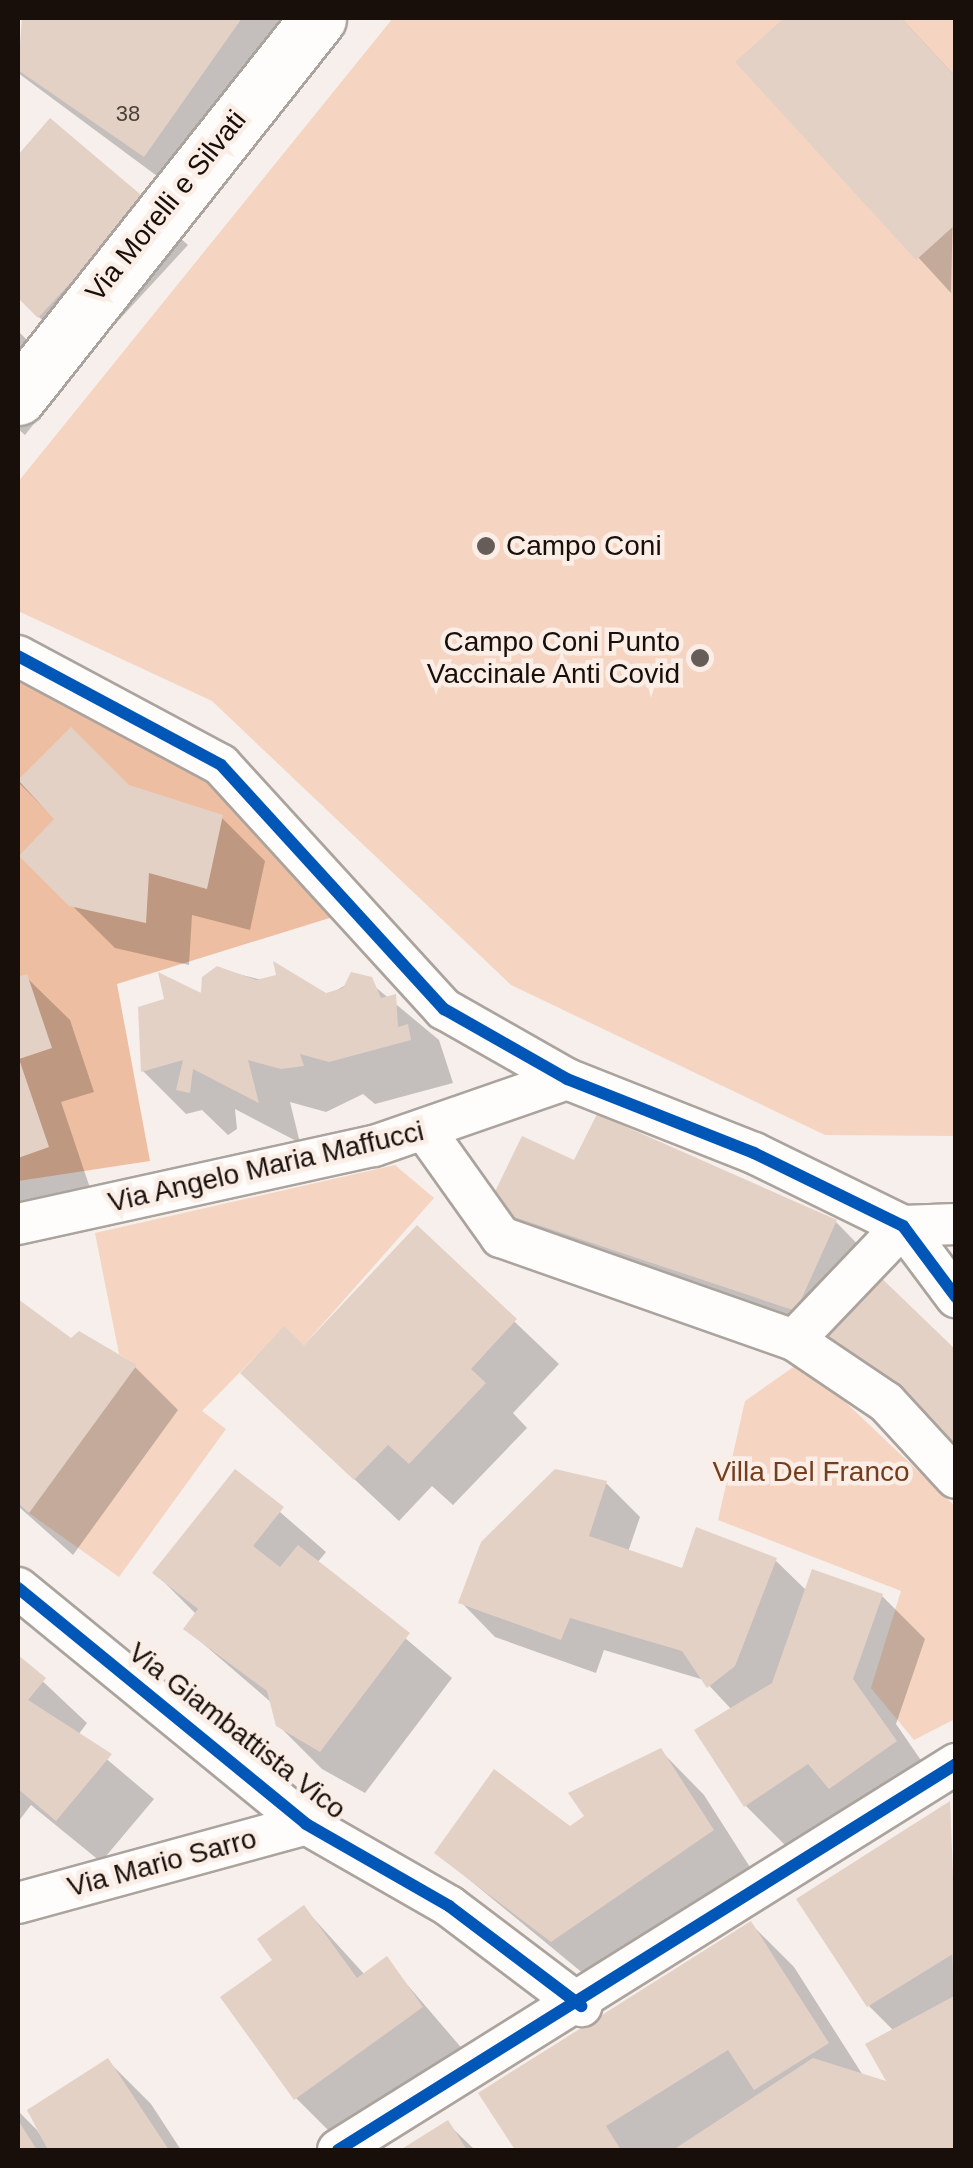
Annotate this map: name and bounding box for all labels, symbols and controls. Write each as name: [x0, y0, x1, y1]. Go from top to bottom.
house number: 38: [116, 101, 140, 127]
street label: Via Morelli e Silvati: [79, 104, 253, 308]
place label: Campo Coni: [506, 529, 662, 563]
marker: Campo Coni: [475, 535, 497, 557]
place label: Campo Coni Punto Vaccinale Anti Covid: [425, 625, 680, 691]
marker: Campo Coni Punto Vaccinale Anti Covid: [689, 647, 711, 669]
street label: Via Angelo Maria Maffucci: [104, 1114, 428, 1220]
park label: Villa Del Franco: [712, 1455, 910, 1489]
street label: Via Giambattista Vico: [122, 1636, 352, 1826]
street label: Via Mario Sarro: [64, 1822, 260, 1904]

